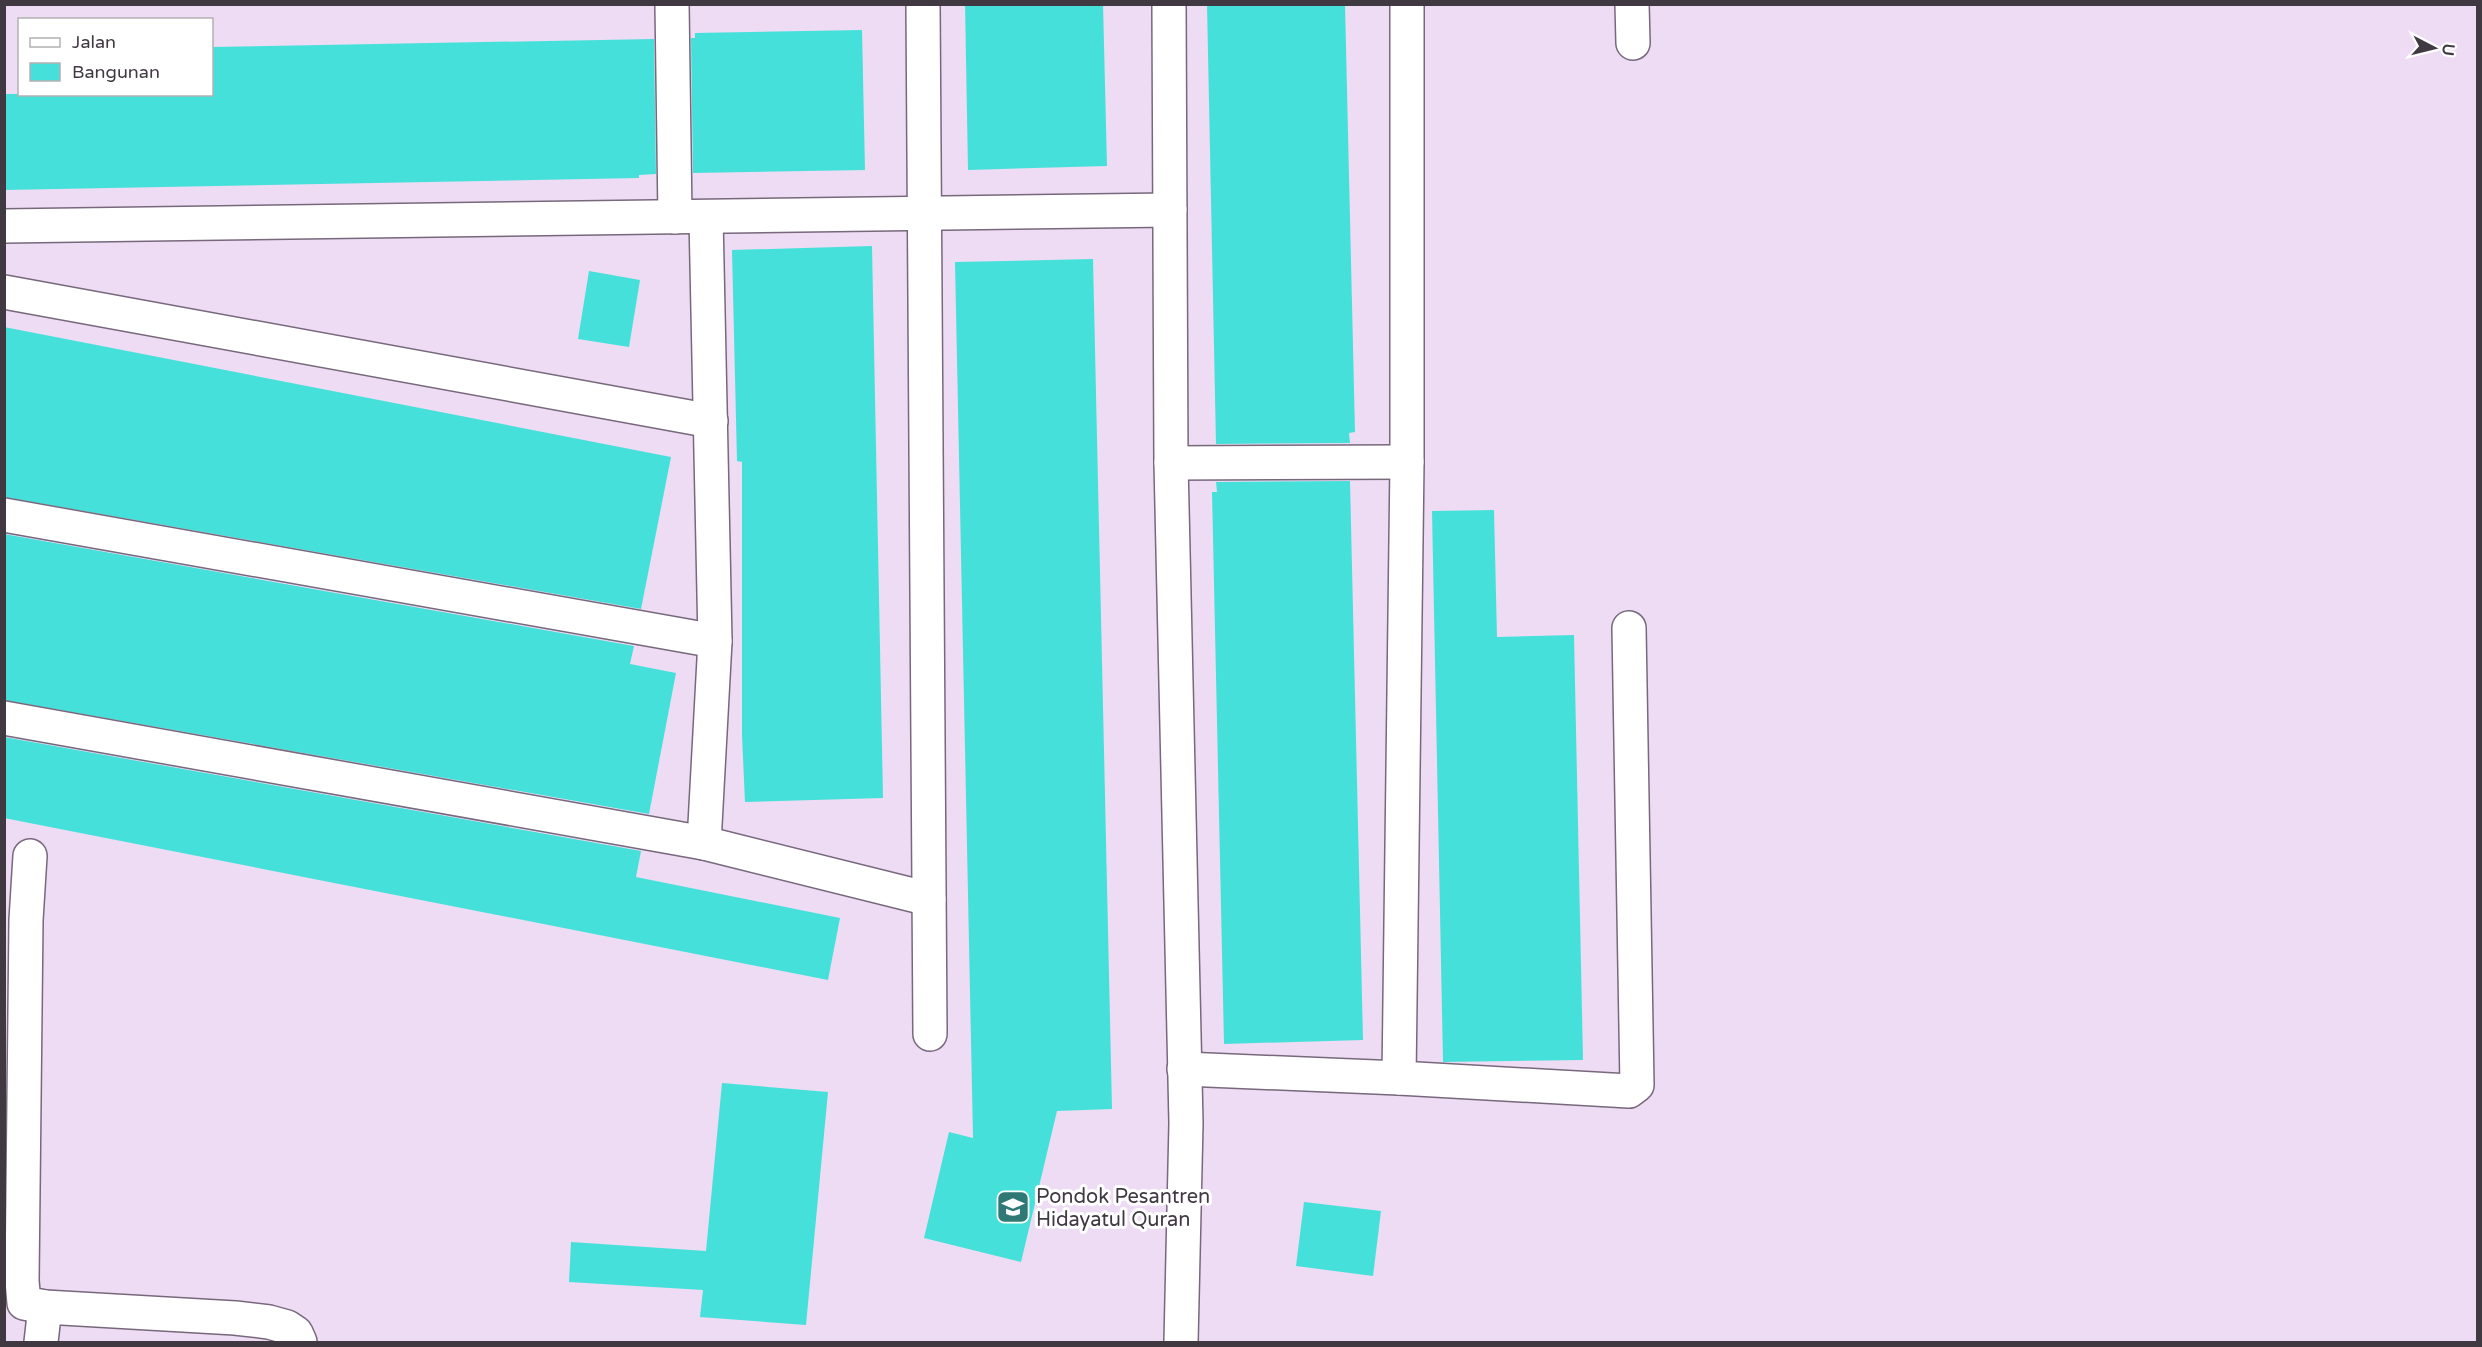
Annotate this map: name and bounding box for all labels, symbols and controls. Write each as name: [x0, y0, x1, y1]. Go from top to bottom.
legend: [18, 18, 213, 96]
north arrow: [2404, 18, 2464, 78]
text: Jalan: [72, 31, 116, 53]
text: U: [2437, 42, 2459, 57]
text: Bangunan: [72, 61, 160, 83]
place label: Pondok Pesantren Hidayatul Quran: [1036, 1185, 1210, 1232]
school or university icon: Pondok Pesantren Hidayatul Quran: [995, 1189, 1031, 1225]

